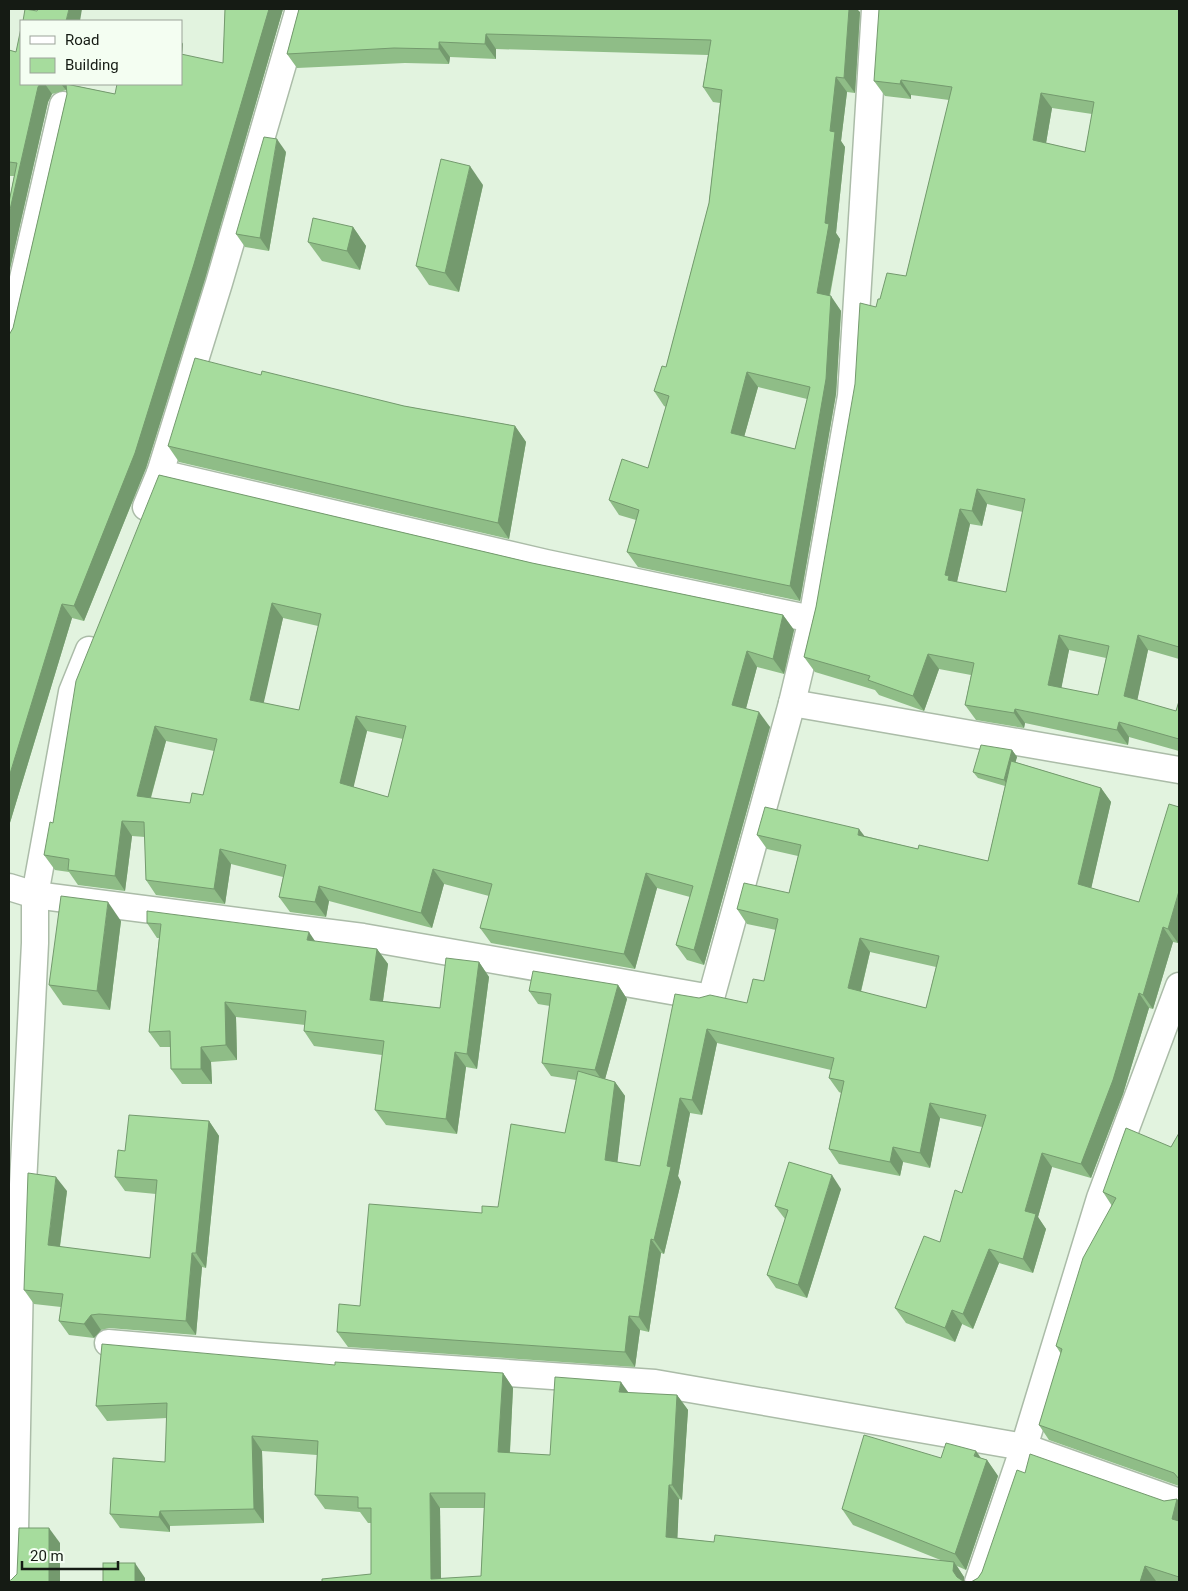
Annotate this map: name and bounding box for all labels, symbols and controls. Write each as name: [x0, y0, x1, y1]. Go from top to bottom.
legend: [20, 20, 182, 85]
text: Road: [65, 31, 99, 49]
text: Building: [65, 56, 119, 74]
scale bar: [22, 1538, 119, 1570]
text: 20 m: [30, 1547, 64, 1565]

